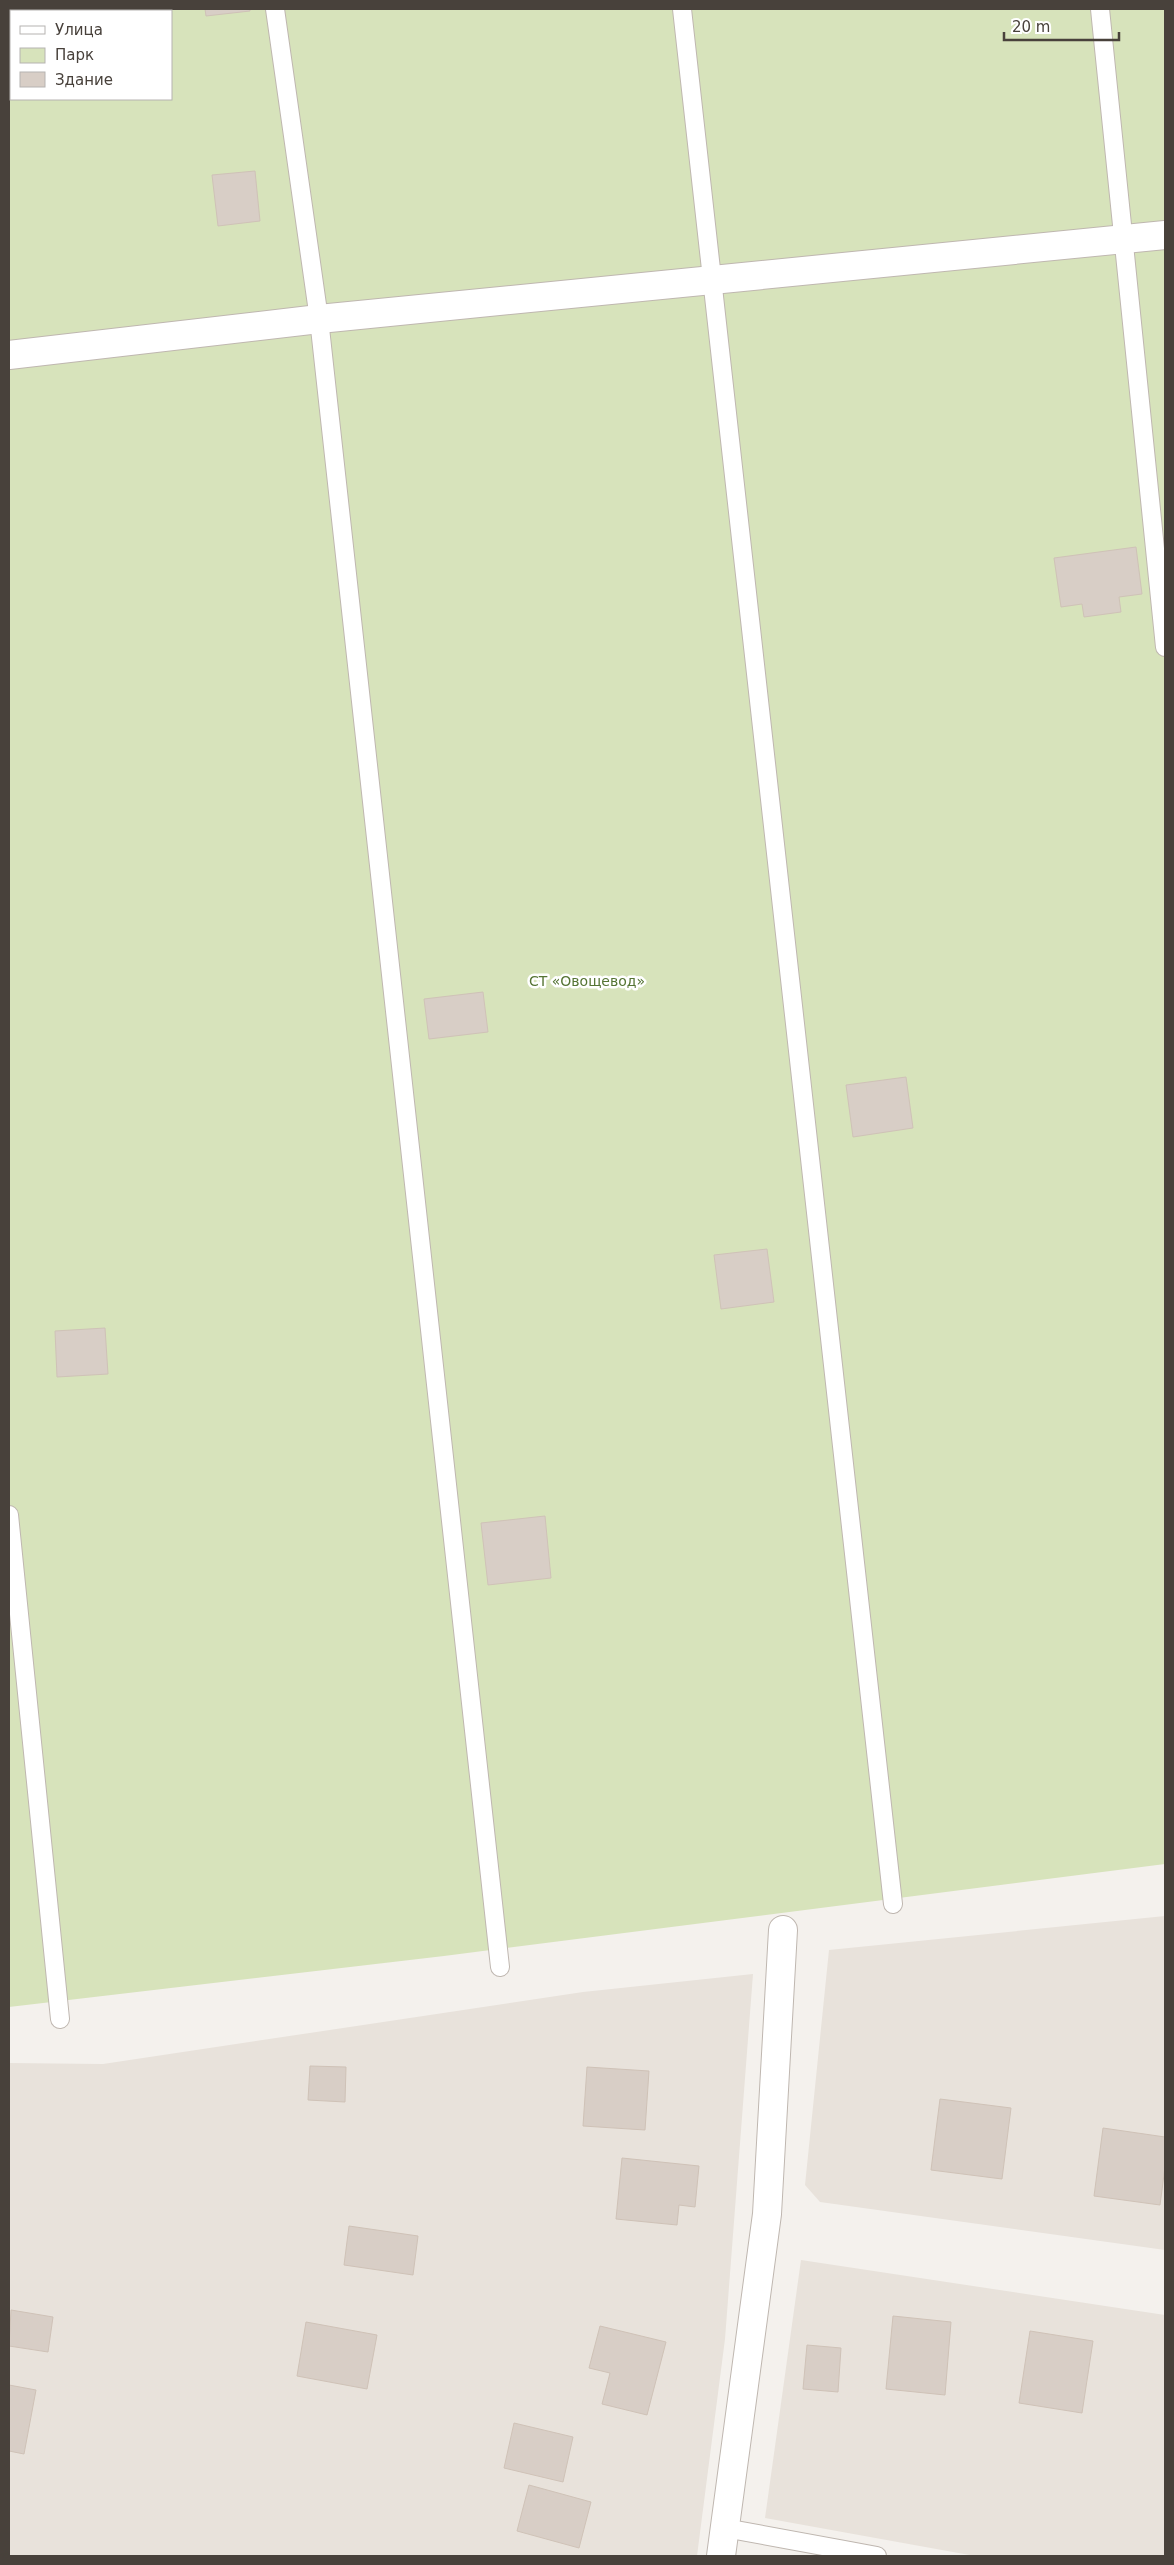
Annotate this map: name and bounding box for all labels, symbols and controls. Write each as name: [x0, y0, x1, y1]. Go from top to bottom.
legend: [10, 10, 172, 100]
scale bar: [1004, 10, 1119, 42]
text: 20 m: [1012, 18, 1050, 36]
text: Улица: [55, 21, 103, 39]
text: Парк: [55, 46, 94, 64]
text: Здание: [55, 71, 113, 89]
park label: СТ «Овощевод»: [529, 973, 645, 989]

